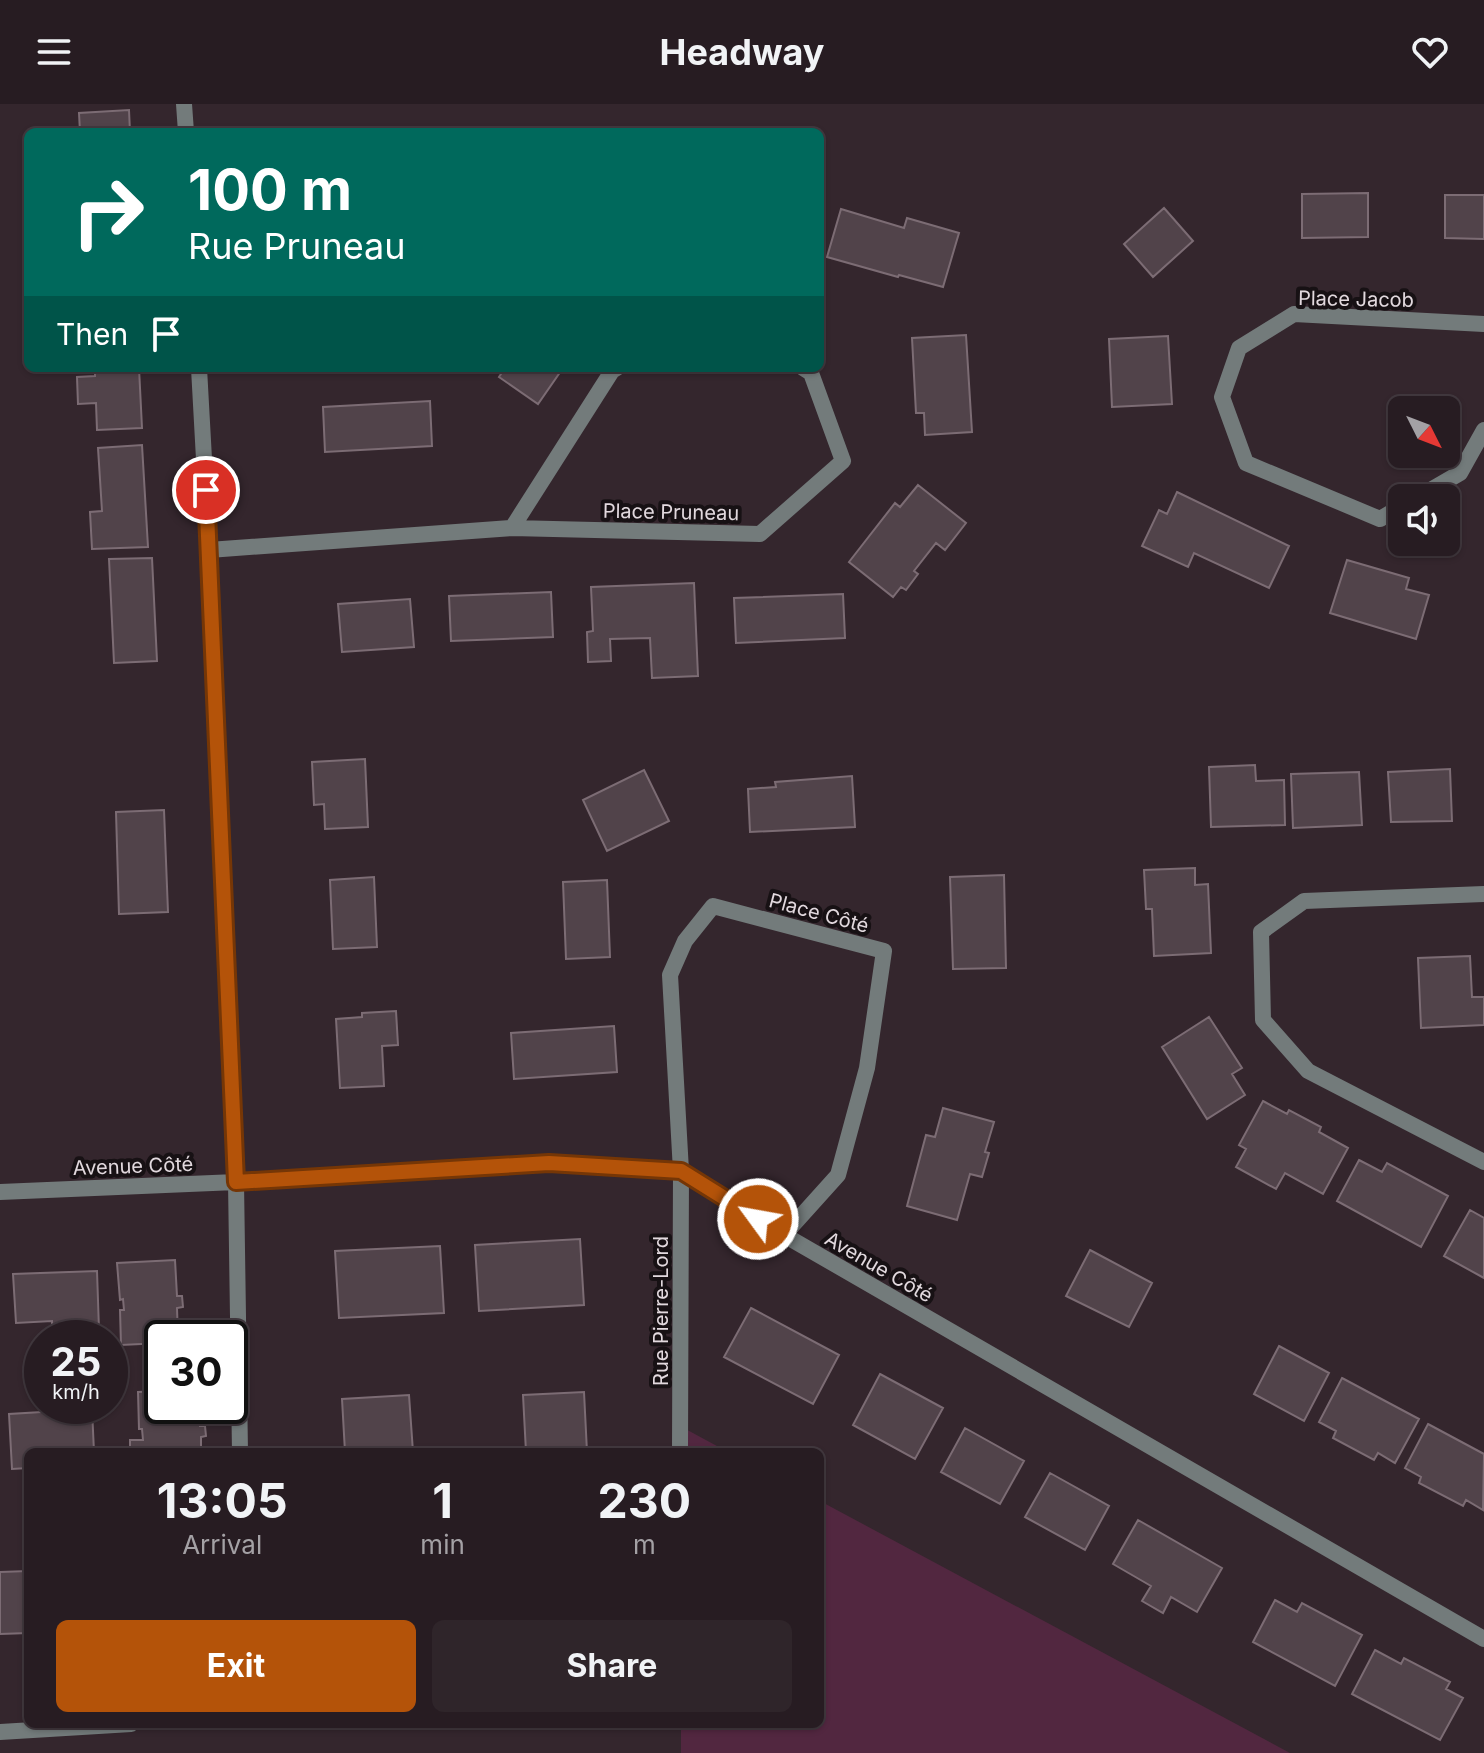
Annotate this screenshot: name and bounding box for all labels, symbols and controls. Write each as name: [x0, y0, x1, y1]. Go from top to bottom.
icon: menu: [32, 30, 76, 74]
text: Headway: [660, 30, 824, 74]
icon: heart: [1408, 30, 1452, 74]
text: 100 m: [188, 156, 352, 224]
icon: right: [56, 160, 160, 264]
text: Rue Pruneau: [188, 224, 406, 268]
street label: Place Jacob: [1298, 286, 1414, 312]
icon: arrive: [144, 312, 188, 356]
text: Then: [56, 316, 128, 352]
north arrow: [1388, 396, 1460, 468]
map controls: [1388, 396, 1460, 556]
pin: [172, 456, 240, 524]
icon: arrive: [184, 468, 228, 512]
button: sound: [1388, 484, 1460, 556]
street label: Place Pruneau: [603, 499, 739, 525]
street label: Place Côté: [767, 888, 871, 938]
street label: Avenue Côté: [72, 1152, 194, 1180]
position arrow: [716, 1177, 800, 1261]
street label: Avenue Côté: [821, 1226, 937, 1308]
street label: Rue Pierre-Lord: [649, 1236, 673, 1386]
speed limit sign: 30: [144, 1320, 248, 1424]
text: 25: [51, 1337, 101, 1386]
text: km/h: [52, 1380, 100, 1404]
text: 13:05: [157, 1471, 288, 1530]
text: 1: [432, 1471, 453, 1530]
text: 230: [598, 1471, 691, 1530]
text: Arrival: [182, 1529, 262, 1560]
text: min: [420, 1529, 465, 1560]
text: m: [633, 1529, 656, 1560]
button: Exit: [56, 1620, 416, 1712]
button: Share: [432, 1620, 792, 1712]

